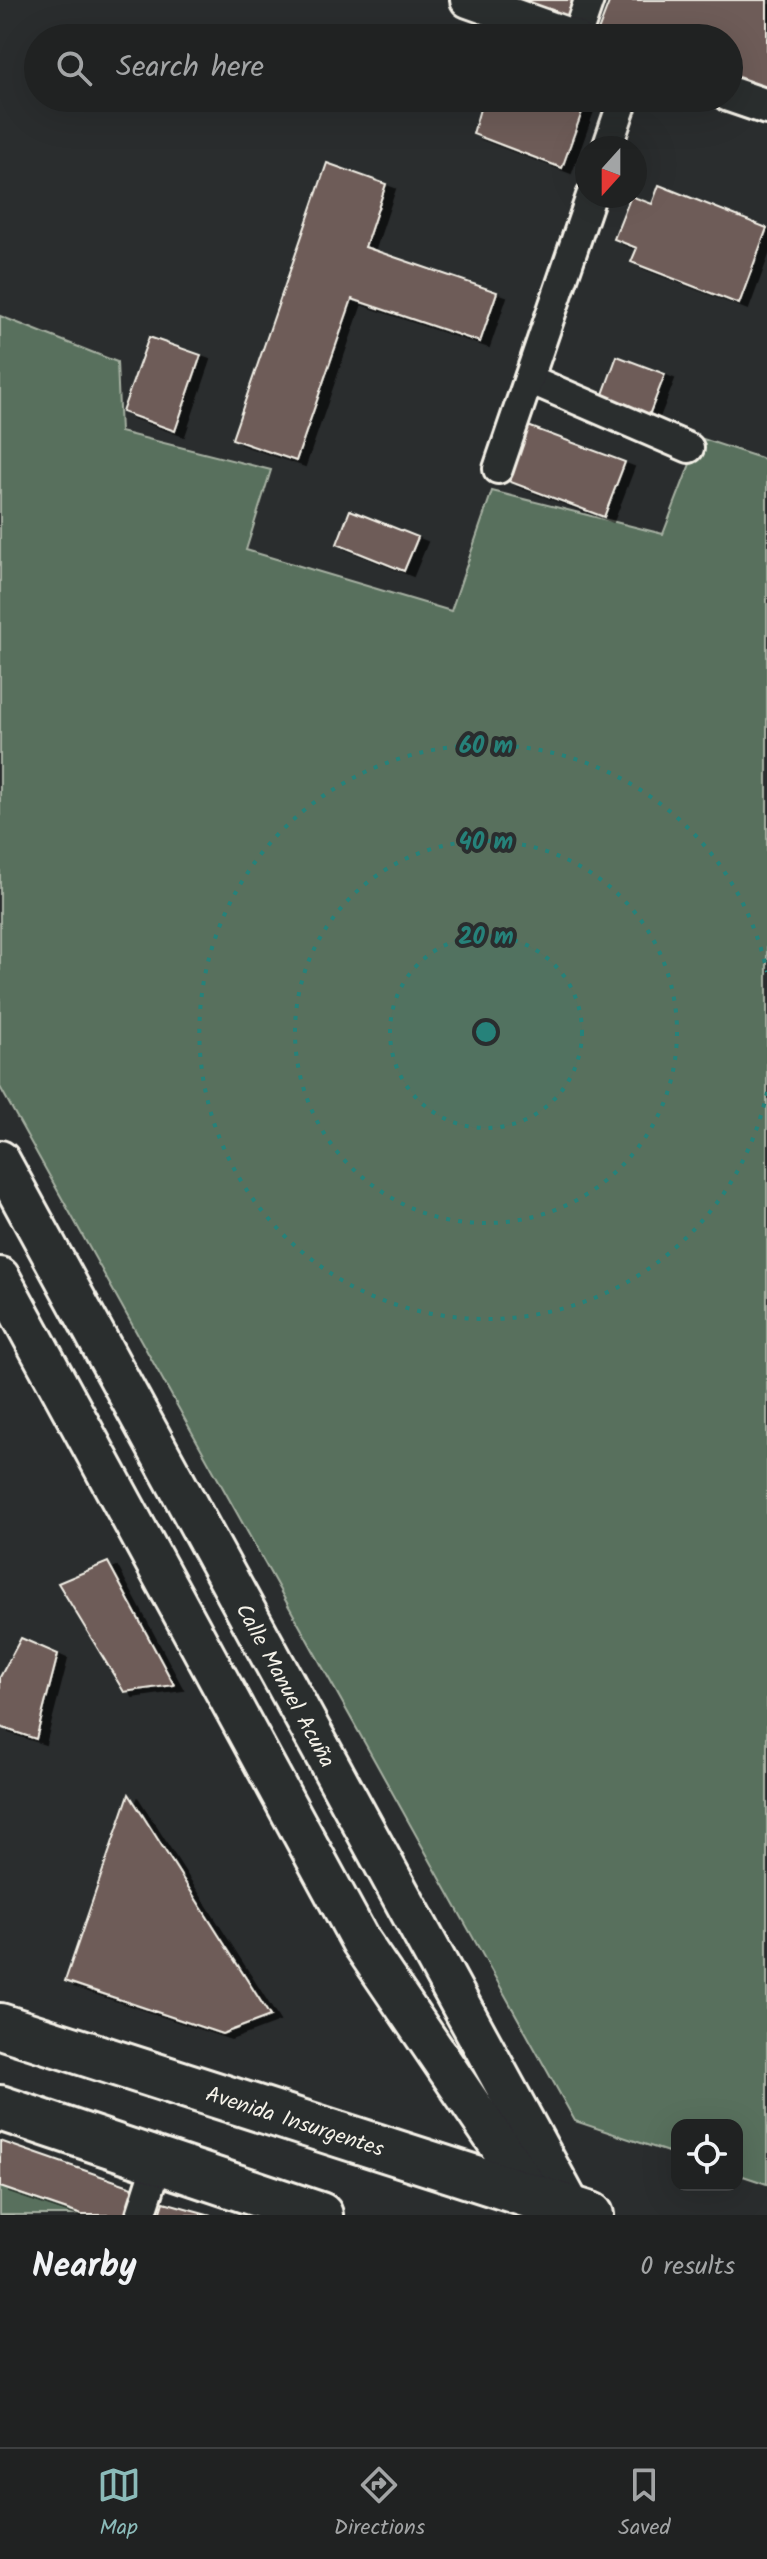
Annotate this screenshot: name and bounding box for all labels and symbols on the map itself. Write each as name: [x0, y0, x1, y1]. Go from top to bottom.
north arrow: [575, 136, 647, 208]
text: 60 m: [459, 727, 513, 766]
text: 40 m: [459, 823, 513, 862]
text: 20 m: [458, 918, 514, 957]
centre of rings: [472, 1018, 500, 1046]
street label: Calle Manuel Acuña: [225, 1598, 343, 1775]
street label: Avenida Insurgentes: [201, 2078, 389, 2168]

